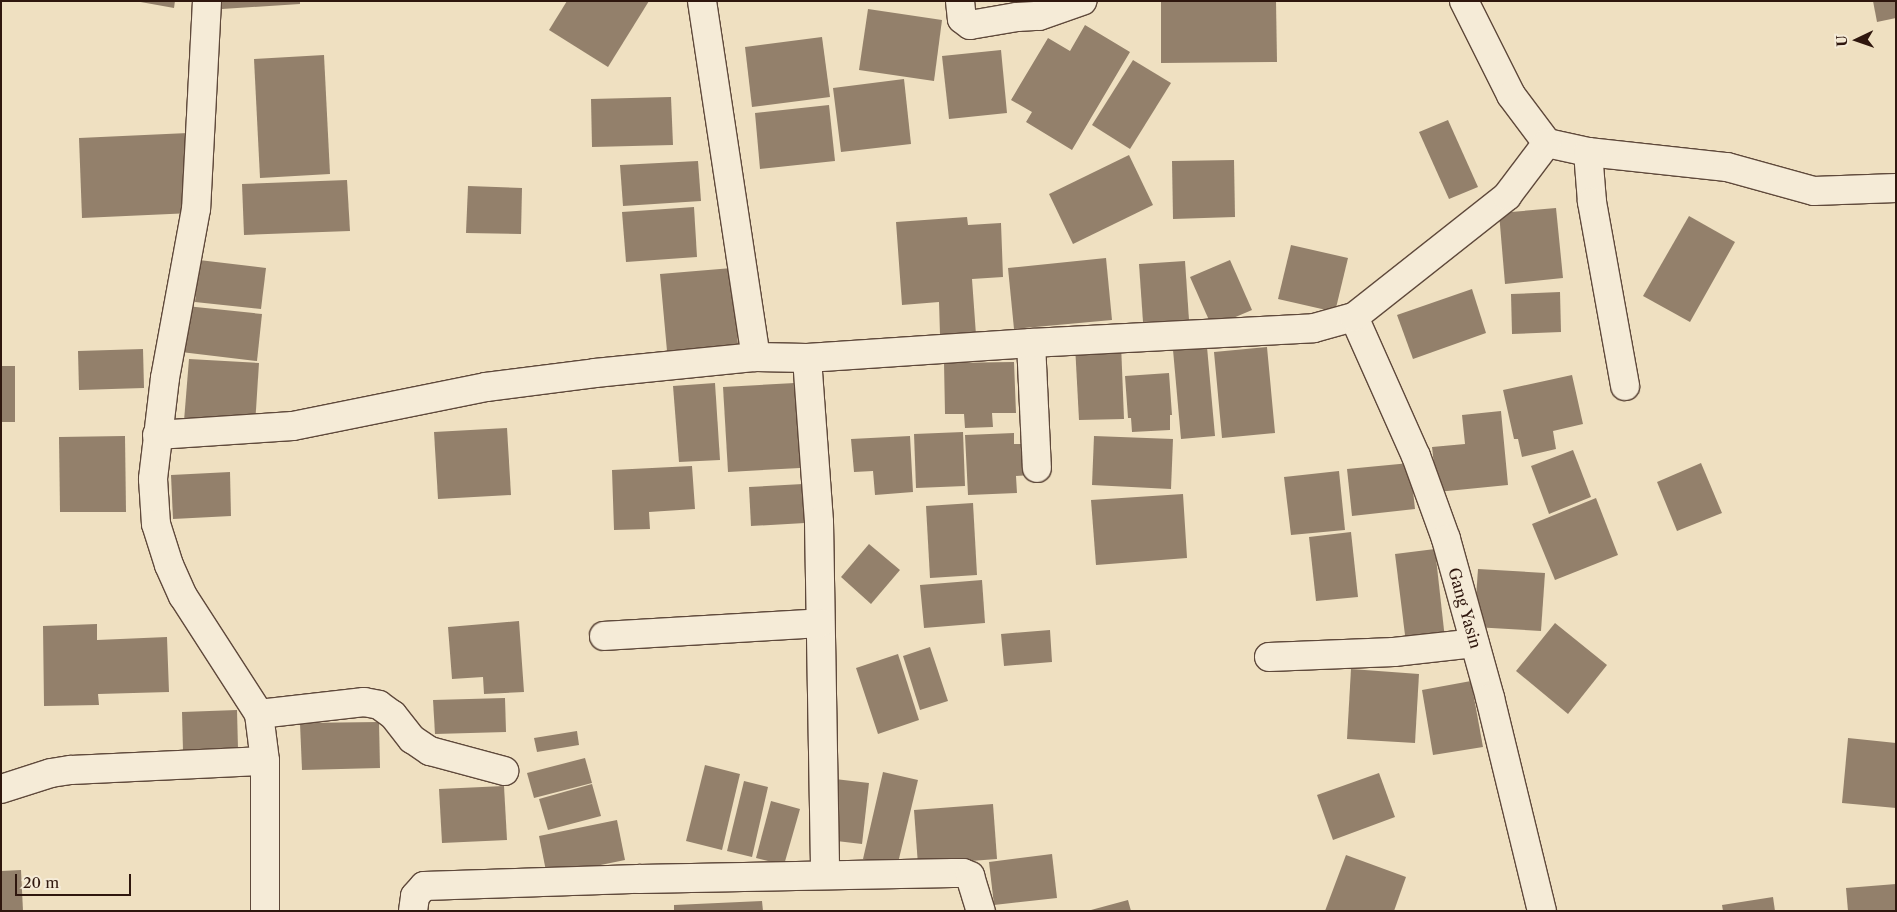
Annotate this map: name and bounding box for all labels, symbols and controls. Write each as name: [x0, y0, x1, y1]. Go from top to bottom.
north arrow: [1832, 15, 1882, 65]
text: U: [1833, 35, 1851, 47]
street label: Gang Yasin: [1444, 565, 1486, 651]
scale bar: [18, 864, 134, 896]
text: 20 m: [23, 873, 59, 892]

